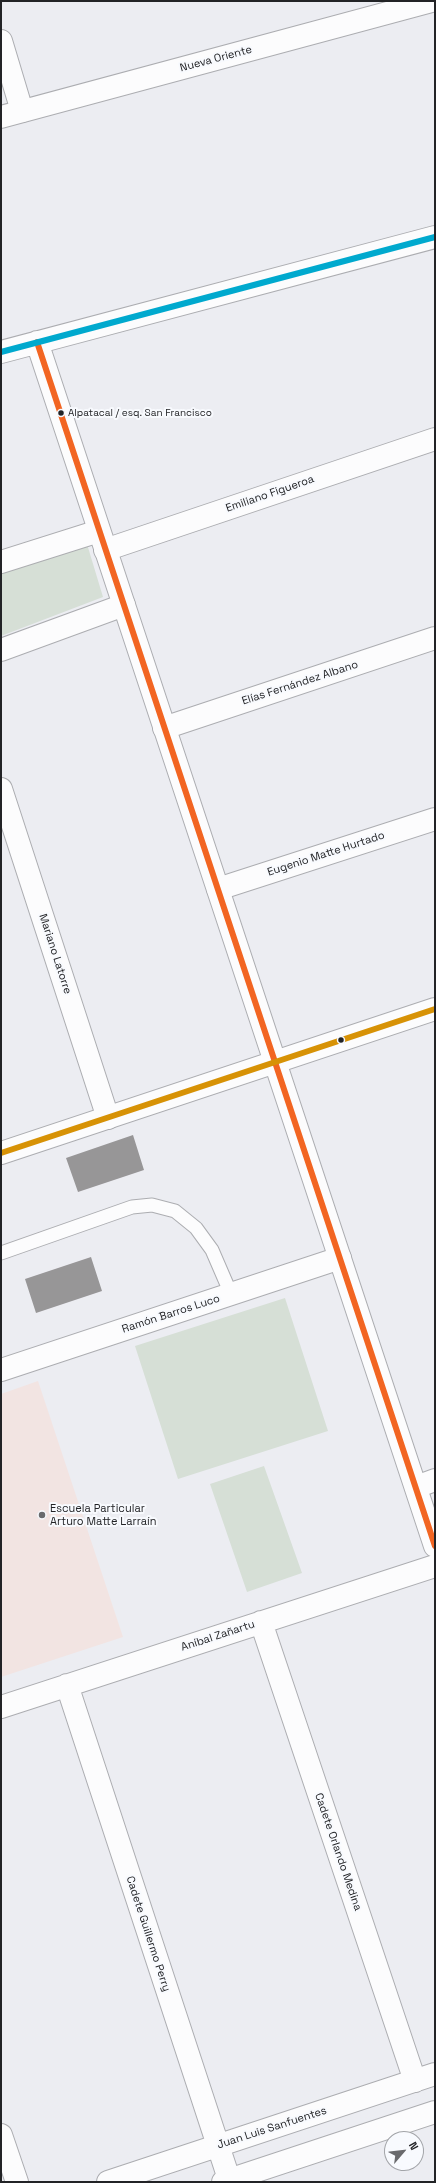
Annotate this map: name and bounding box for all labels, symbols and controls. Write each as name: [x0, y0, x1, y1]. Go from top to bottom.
street label: Nueva Oriente: [179, 43, 253, 75]
place label: Alpatacal / esq. San Francisco: [68, 407, 212, 419]
marker: Alpatacal / esq. San Francisco: [56, 408, 66, 418]
street label: Emiliano Figueroa: [224, 473, 316, 515]
street label: Elías Fernández Albano: [240, 658, 360, 708]
street label: Eugenio Matte Hurtado: [266, 829, 386, 879]
street label: Mariano Latorre: [36, 912, 74, 996]
unlabelled marker: [336, 1035, 346, 1045]
street label: Ramón Barros Luco: [120, 1292, 222, 1336]
place label: Escuela Particular Arturo Matte Larraín: [50, 1502, 156, 1528]
marker: Escuela Particular Arturo Matte Larraín: [37, 1510, 47, 1520]
street label: Aníbal Zañartu: [179, 1618, 257, 1654]
street label: Cadete Orlando Medina: [312, 1791, 364, 1913]
street label: Cadete Guillermo Perry: [123, 1875, 173, 1993]
street label: Juan Luis Sanfuentes: [216, 2104, 328, 2152]
north arrow: [384, 2131, 424, 2171]
text: N: [406, 2139, 422, 2152]

